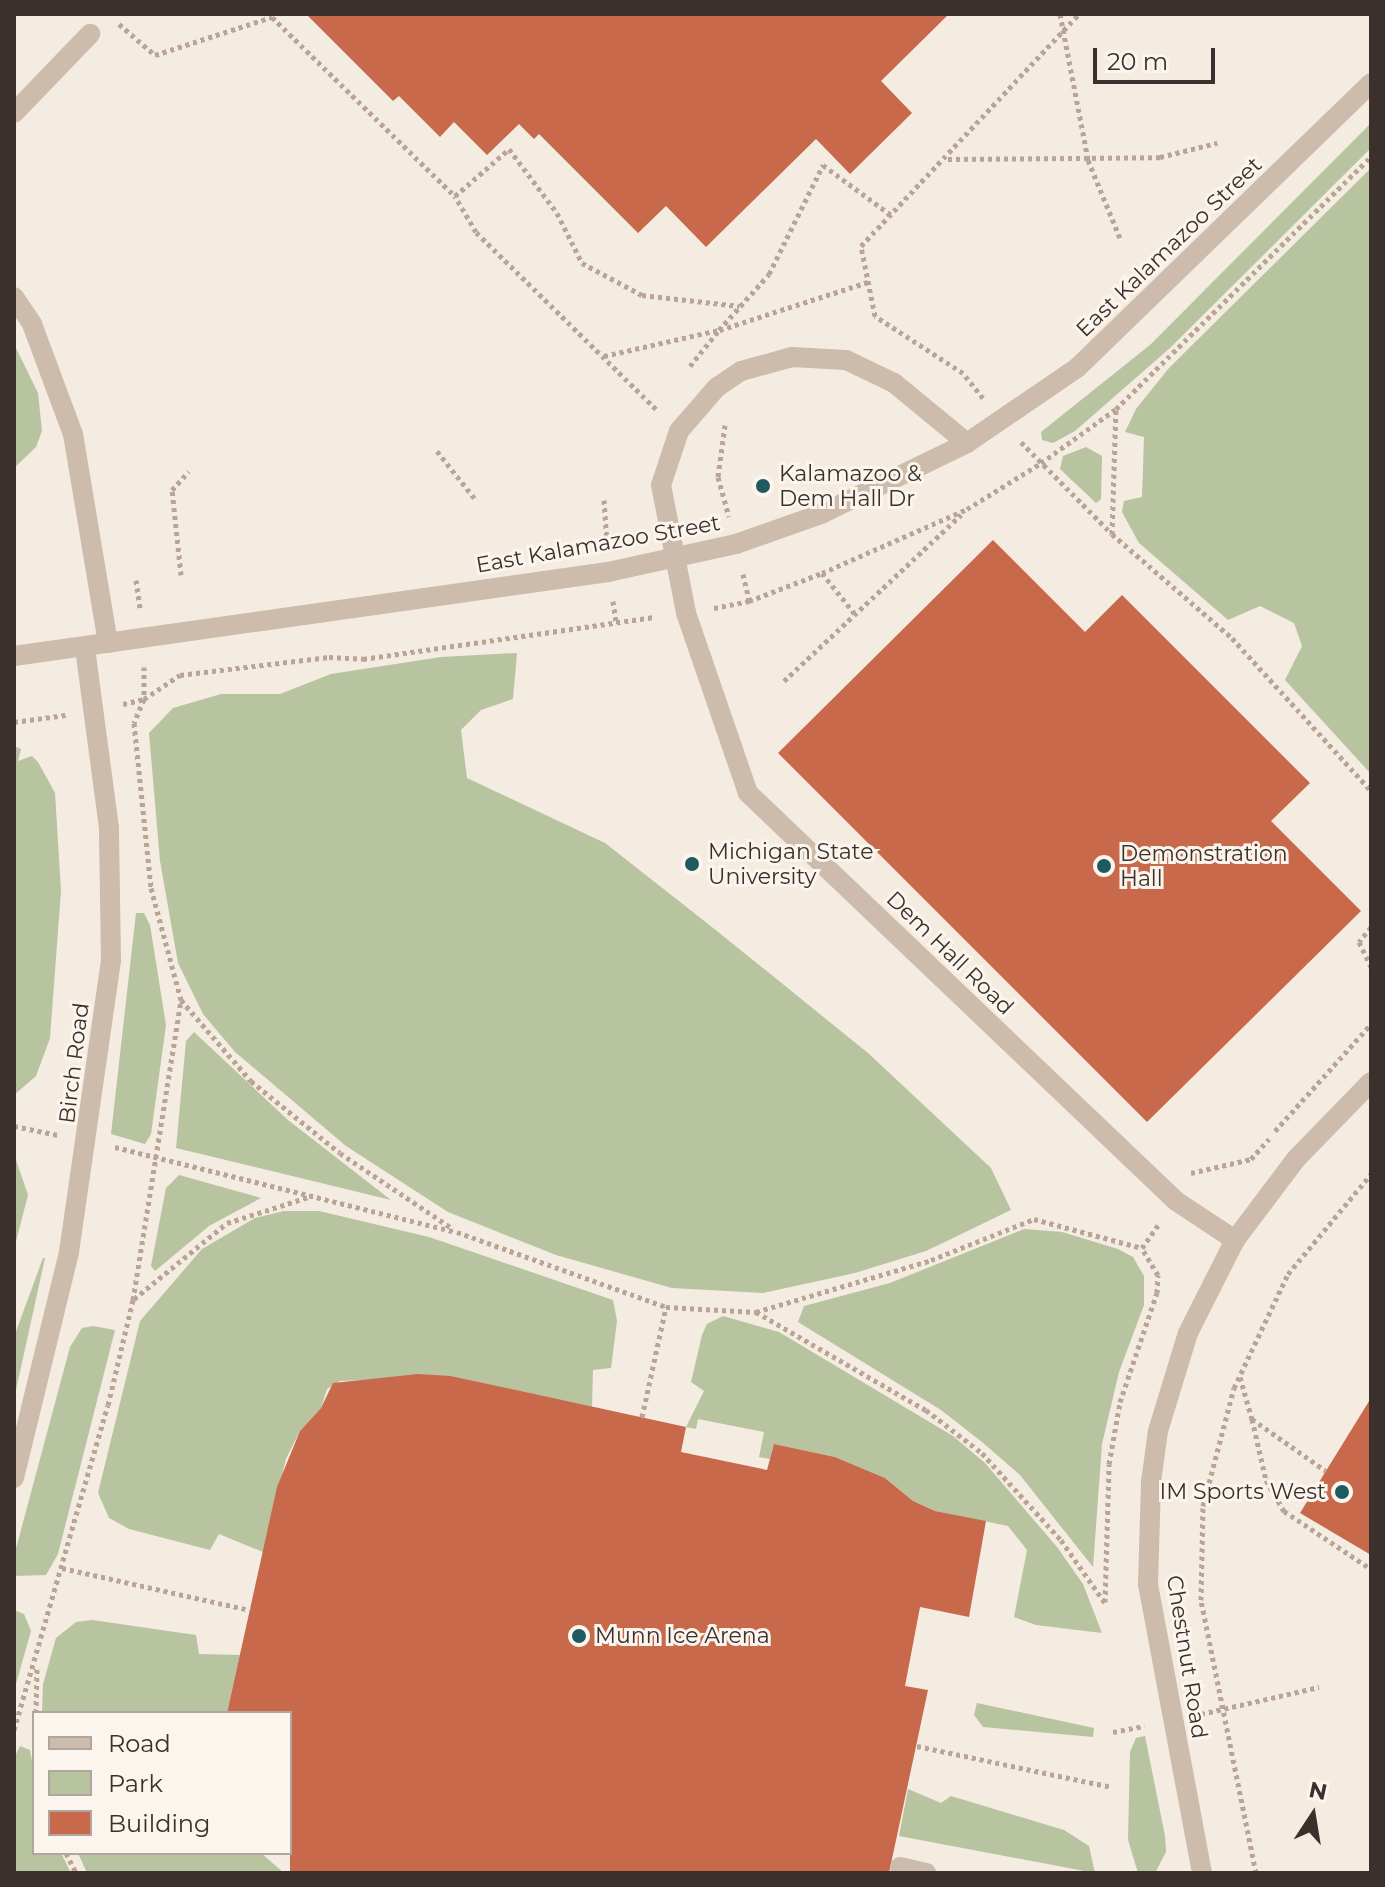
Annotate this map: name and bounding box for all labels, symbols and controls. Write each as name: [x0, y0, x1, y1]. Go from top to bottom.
scale bar: [1097, 32, 1219, 82]
text: 20 m: [1107, 47, 1168, 76]
street label: East Kalamazoo Street: [1071, 152, 1267, 342]
place label: Kalamazoo & Dem Hall Dr: [779, 460, 922, 512]
marker: Kalamazoo & Dem Hall Dr: [754, 477, 772, 495]
street label: East Kalamazoo Street: [474, 510, 722, 578]
place label: Michigan State University: [708, 838, 873, 890]
place label: Demonstration Hall: [1120, 840, 1288, 892]
marker: Michigan State University: [683, 855, 701, 873]
marker: Demonstration Hall: [1095, 857, 1113, 875]
street label: Dem Hall Road: [881, 886, 1019, 1020]
street label: Birch Road: [53, 1001, 95, 1125]
place label: IM Sports West: [1160, 1479, 1326, 1505]
marker: IM Sports West: [1333, 1483, 1351, 1501]
street label: Chestnut Road: [1161, 1573, 1213, 1741]
place label: Munn Ice Arena: [595, 1623, 770, 1649]
marker: Munn Ice Arena: [570, 1627, 588, 1645]
legend: [32, 1711, 292, 1855]
text: Road: [108, 1729, 171, 1758]
text: Park: [108, 1769, 163, 1798]
north arrow: [1273, 1775, 1353, 1855]
text: N: [1307, 1776, 1330, 1806]
text: Building: [108, 1809, 211, 1838]

